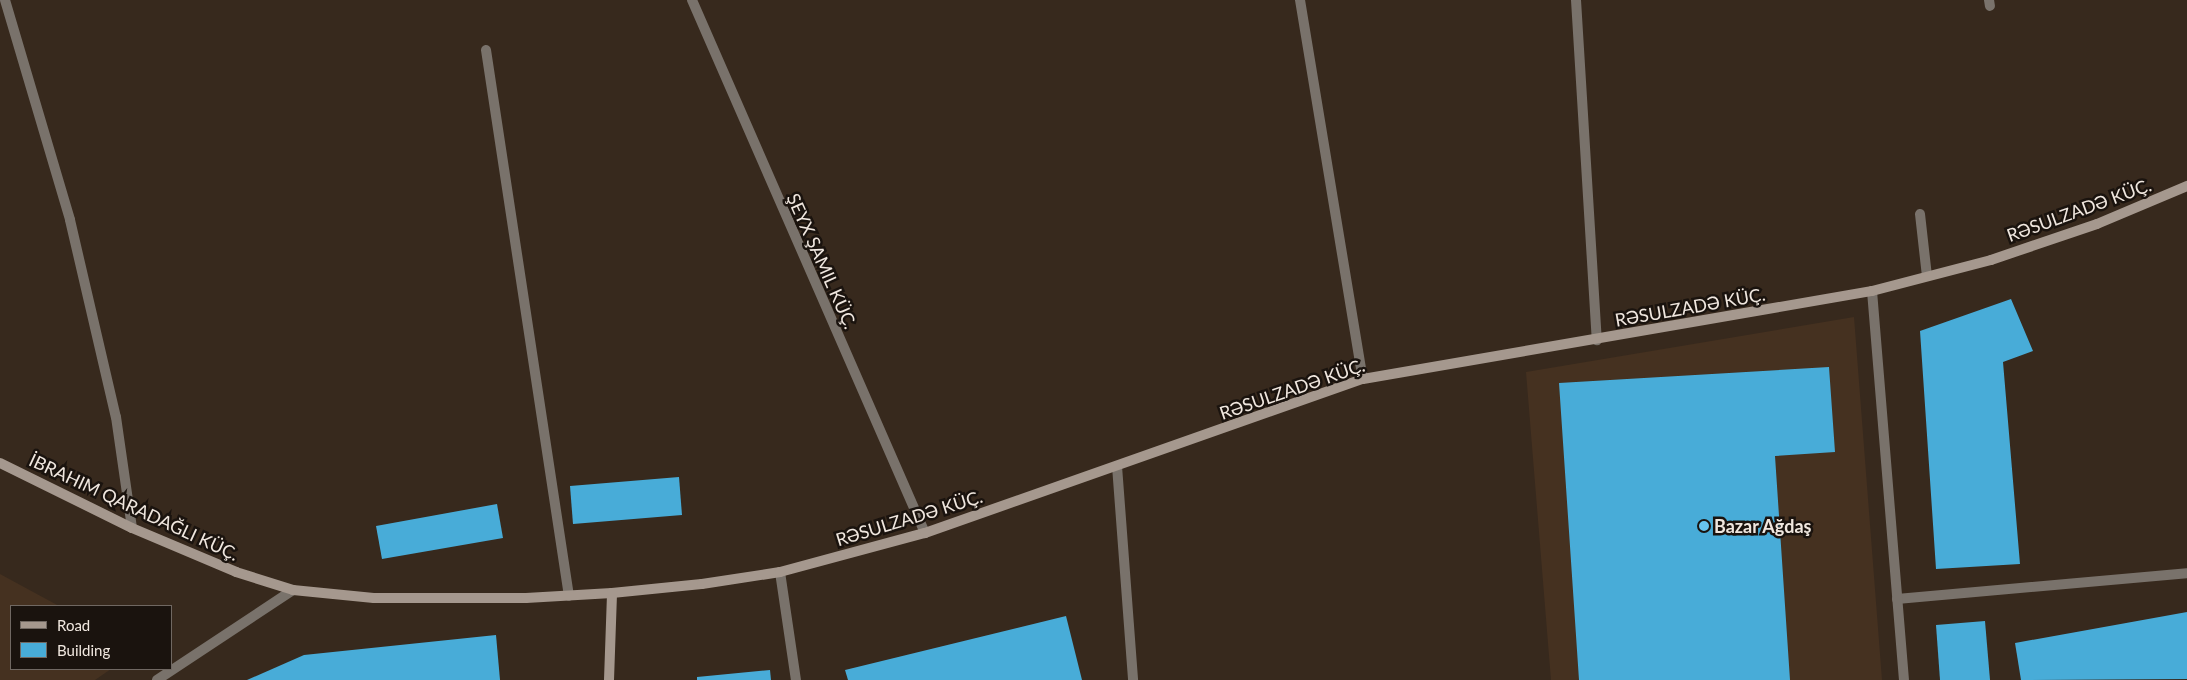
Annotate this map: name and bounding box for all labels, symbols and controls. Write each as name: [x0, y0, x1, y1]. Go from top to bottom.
street label: RƏSULZADƏ KÜÇ.: [2004, 174, 2154, 246]
street label: ŞEYX ŞAMIL KÜÇ.: [782, 190, 862, 332]
street label: RƏSULZADƏ KÜÇ.: [1613, 283, 1767, 331]
street label: RƏSULZADƏ KÜÇ.: [1217, 354, 1367, 424]
street label: İBRAHIM QARADAĞLI KÜÇ.: [26, 449, 242, 565]
street label: RƏSULZADƏ KÜÇ.: [833, 485, 985, 551]
place label: Bazar Ağdaş: [1714, 515, 1812, 537]
marker: Bazar Ağdaş: [1698, 520, 1710, 532]
legend: [10, 605, 172, 670]
text: Road: [57, 616, 90, 634]
text: Building: [57, 641, 110, 659]

